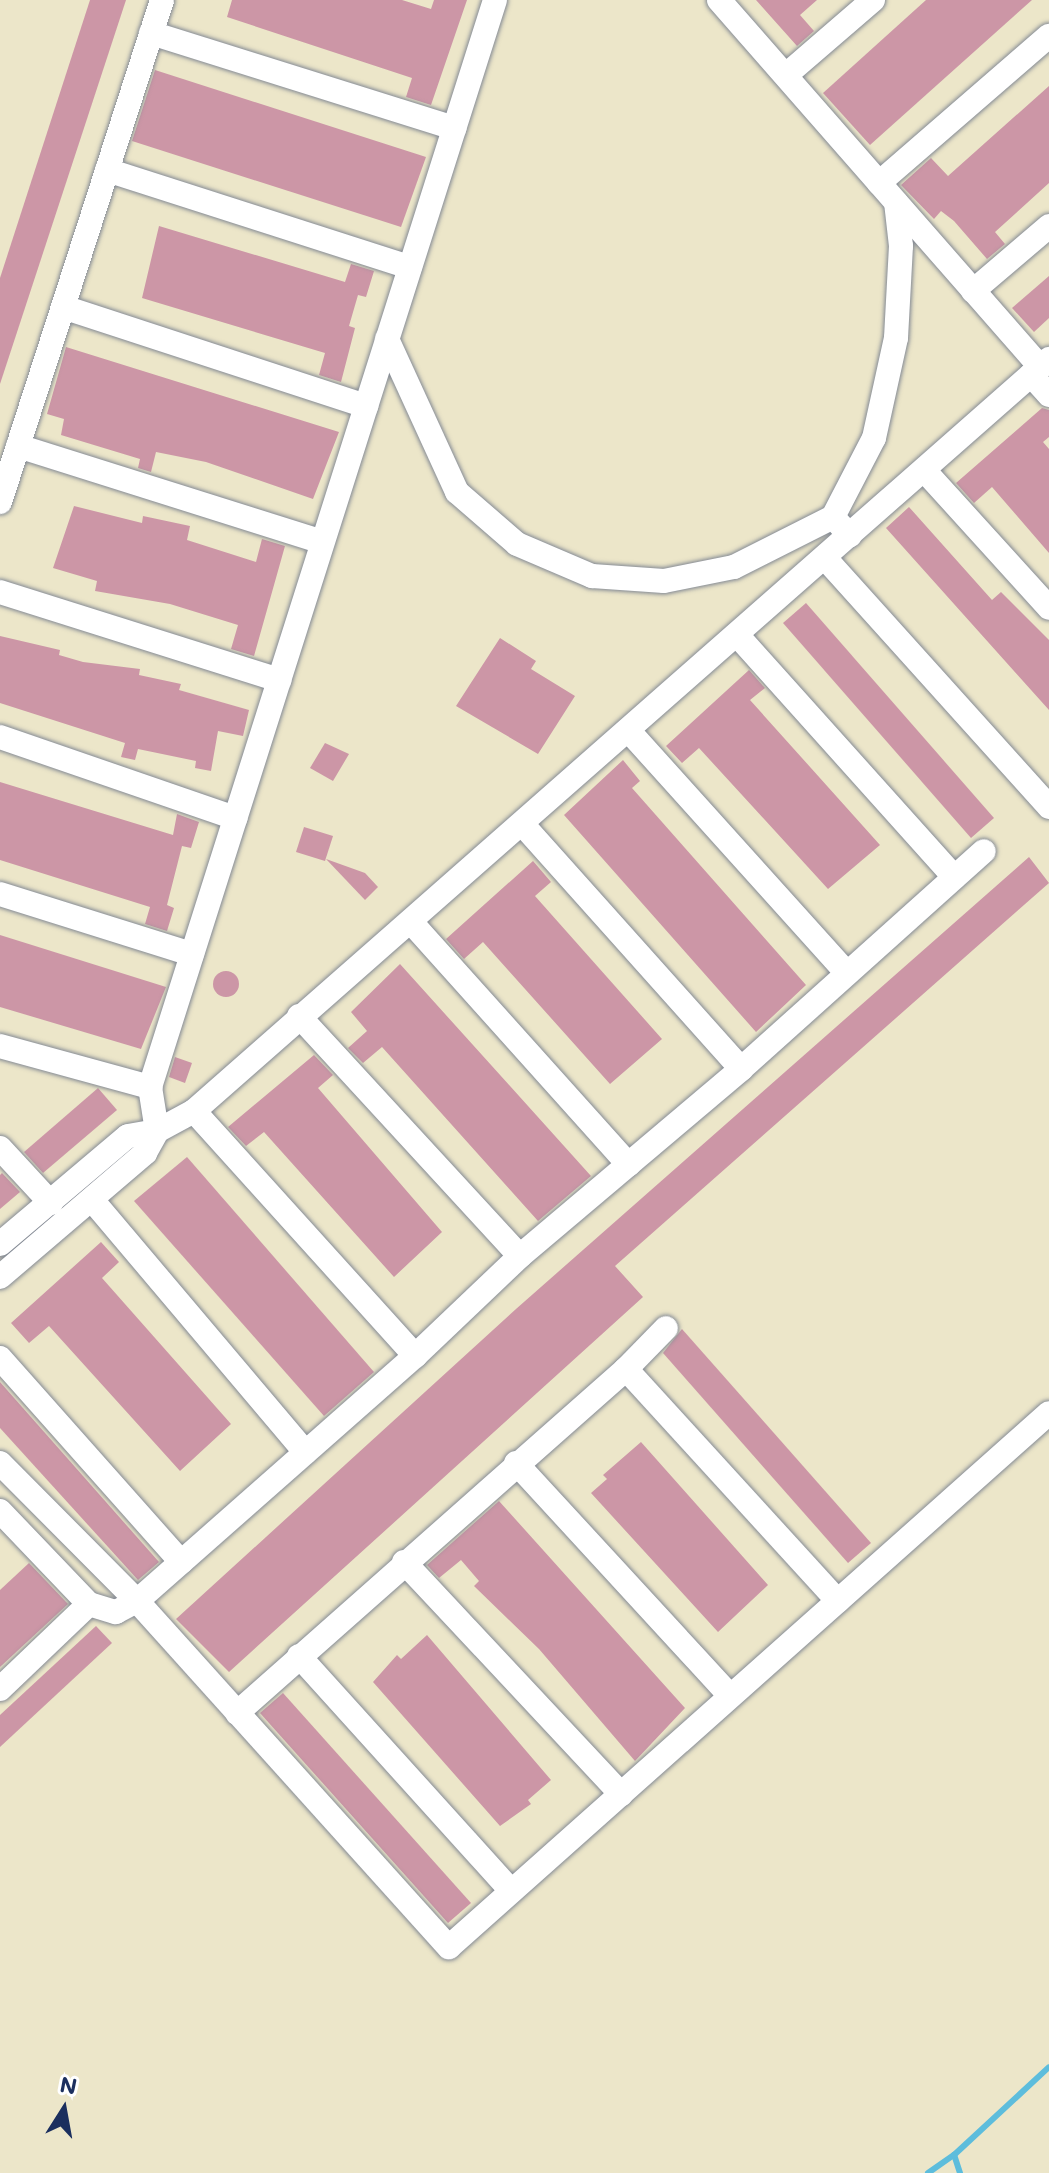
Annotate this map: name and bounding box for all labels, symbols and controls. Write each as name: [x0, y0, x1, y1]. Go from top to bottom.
north arrow: [24, 2069, 104, 2149]
text: N: [58, 2069, 80, 2101]

